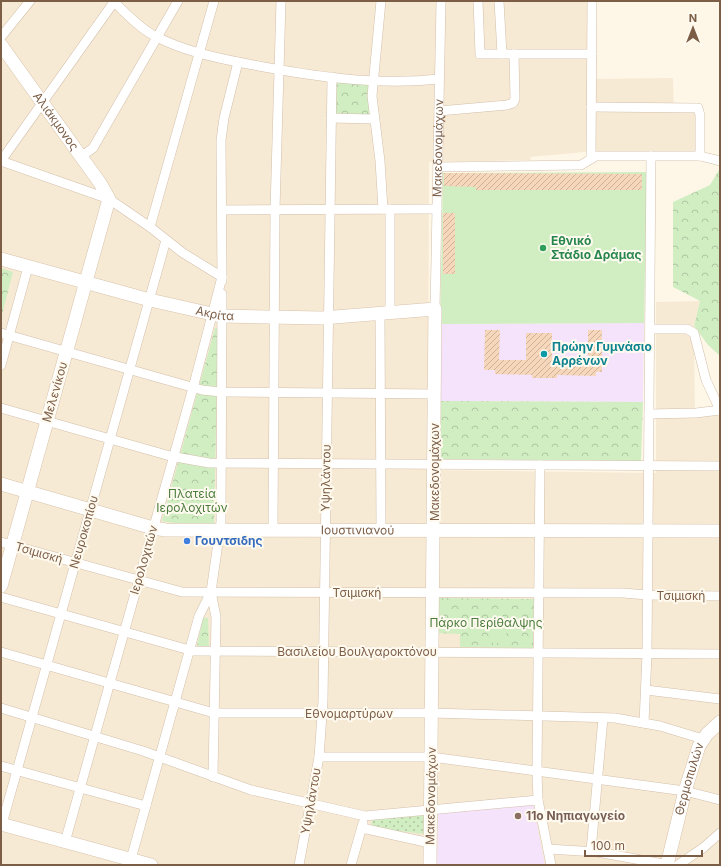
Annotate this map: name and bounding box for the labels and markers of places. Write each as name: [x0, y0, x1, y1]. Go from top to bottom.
place label: Εθνικό Στάδιο Δράμας: [551, 233, 642, 262]
marker: Εθνικό Στάδιο Δράμας: [538, 243, 548, 253]
place label: Πρώην Γυμνάσιο Αρρένων: [552, 339, 652, 368]
marker: Πρώην Γυμνάσιο Αρρένων: [539, 349, 549, 359]
place label: Γουντσιδης: [195, 533, 263, 548]
marker: Γουντσιδης: [182, 536, 192, 546]
place label: 11ο Νηπιαγωγείο: [526, 808, 625, 823]
marker: 11ο Νηπιαγωγείο: [513, 811, 523, 821]

